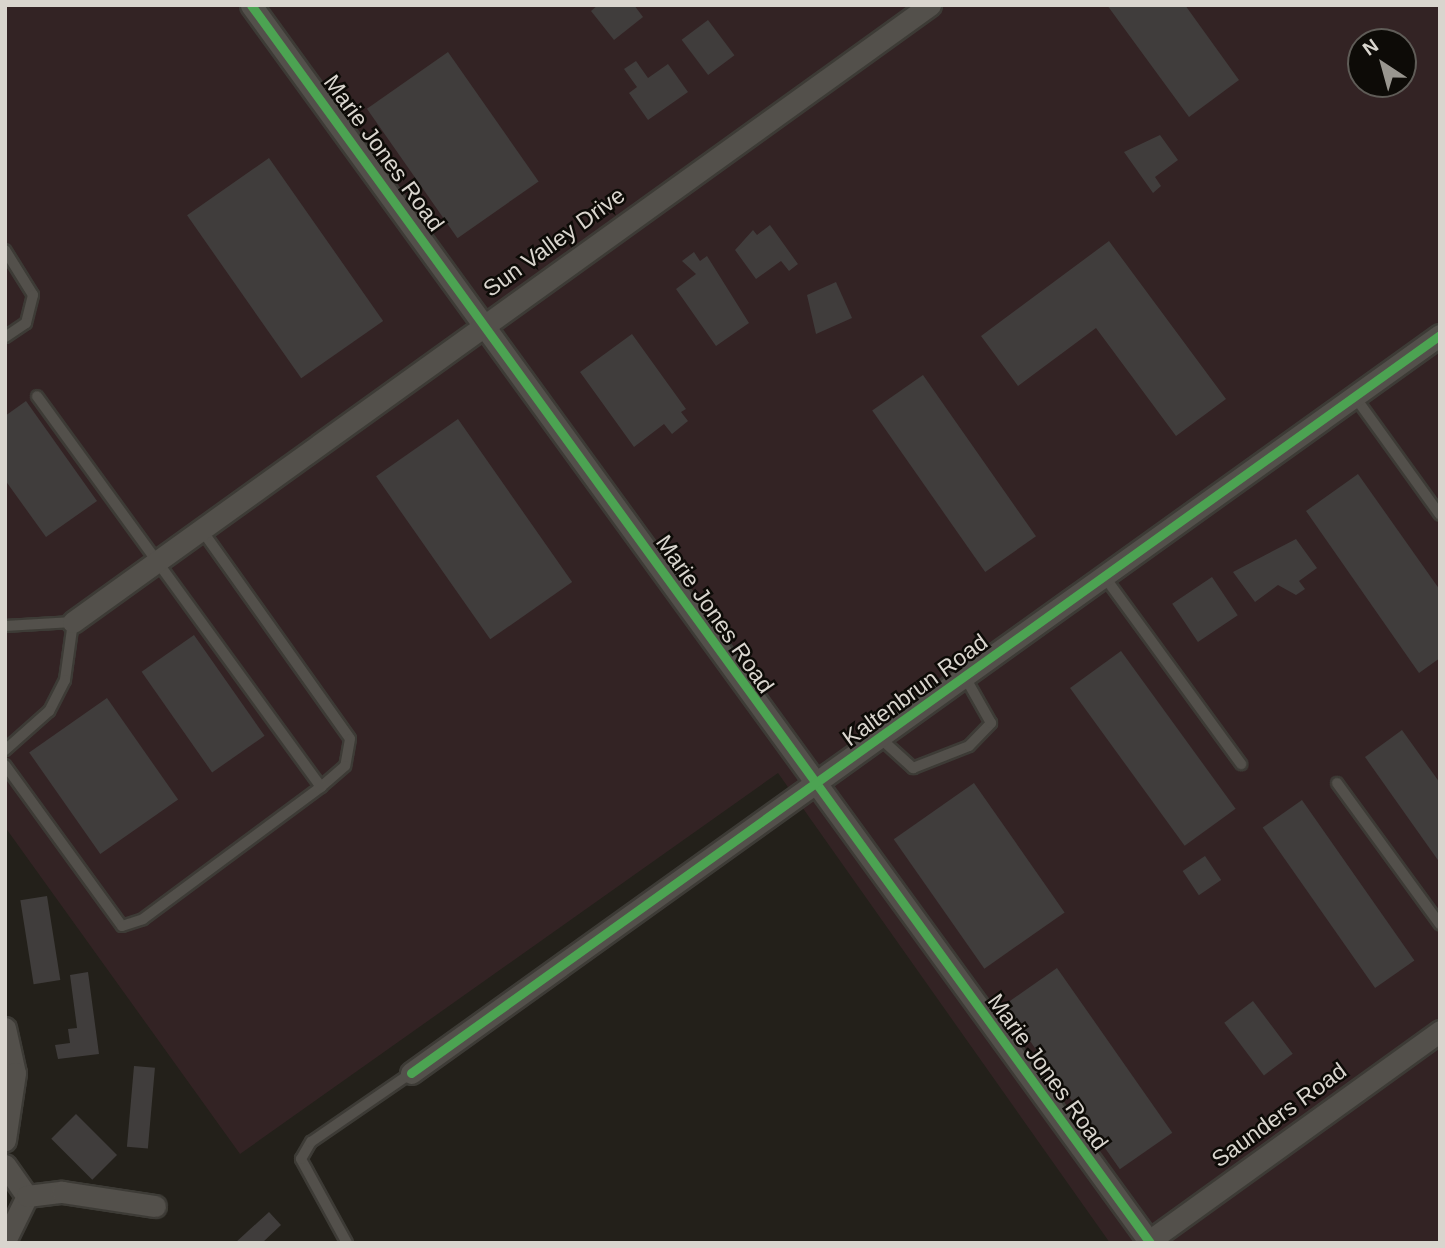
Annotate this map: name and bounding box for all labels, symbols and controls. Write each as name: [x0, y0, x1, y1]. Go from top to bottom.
north arrow: [1347, 28, 1417, 98]
text: N: [1359, 35, 1382, 60]
street label: Marie Jones Road: [318, 69, 450, 237]
street label: Sun Valley Drive: [478, 181, 630, 303]
street label: Marie Jones Road: [650, 530, 780, 698]
street label: Kaltenbrun Road: [837, 628, 993, 752]
street label: Marie Jones Road: [982, 988, 1114, 1156]
street label: Saunders Road: [1206, 1057, 1352, 1173]

